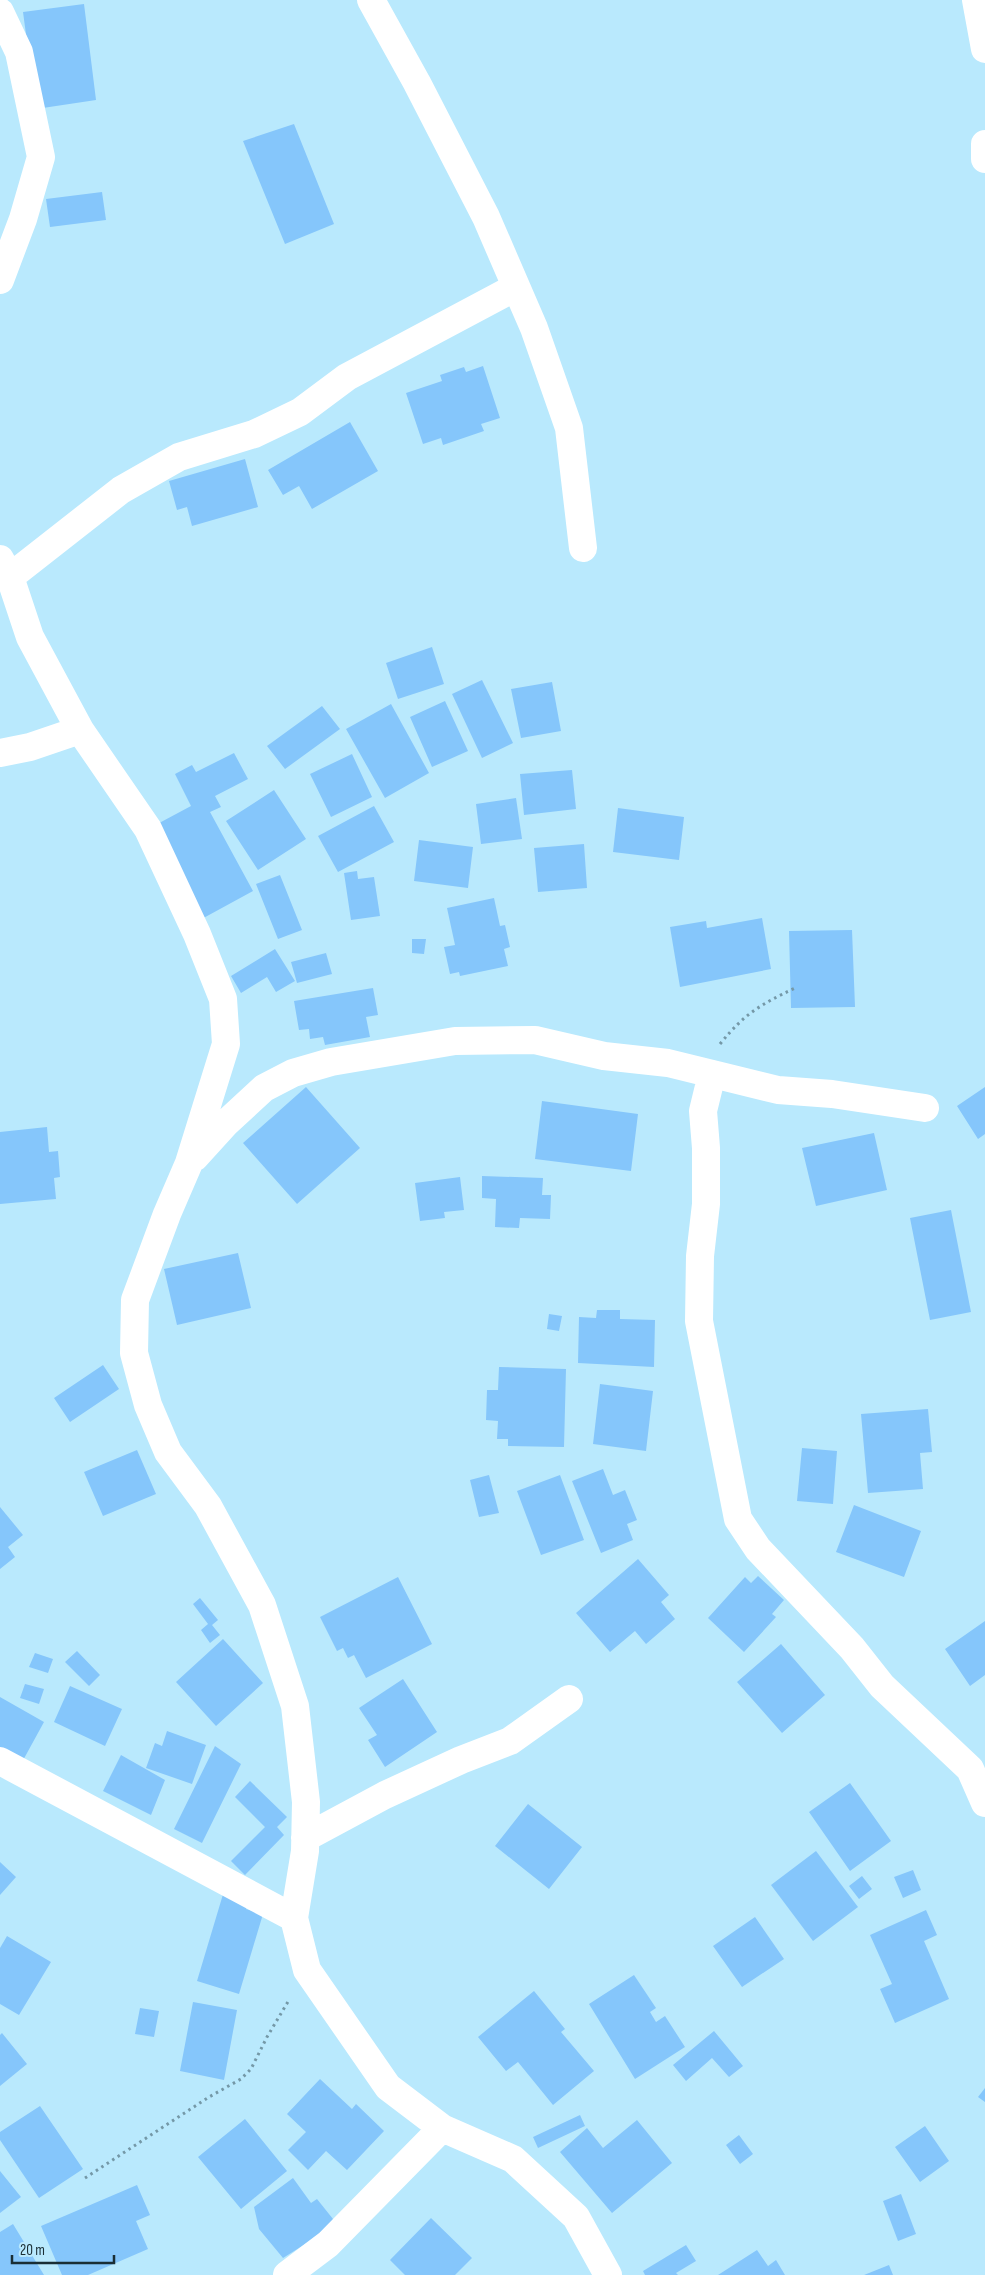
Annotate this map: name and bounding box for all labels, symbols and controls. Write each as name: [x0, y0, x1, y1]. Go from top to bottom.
scale bar: [12, 2232, 115, 2264]
text: 20 m: [20, 2241, 45, 2260]

